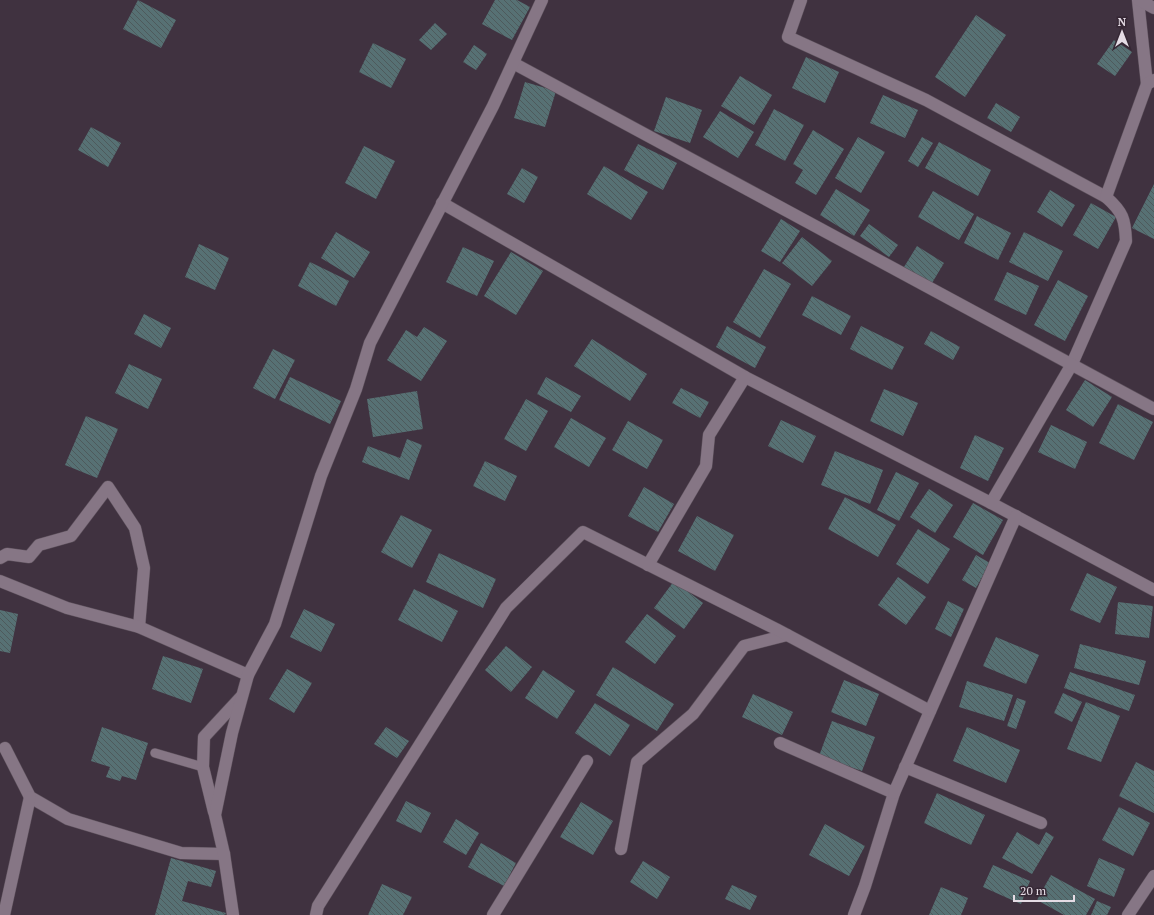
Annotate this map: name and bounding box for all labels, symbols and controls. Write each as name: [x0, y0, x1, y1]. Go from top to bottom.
north arrow: [1102, 12, 1142, 52]
text: N: [1118, 15, 1127, 29]
scale bar: [1014, 877, 1074, 903]
text: 20 m: [1020, 883, 1047, 898]

